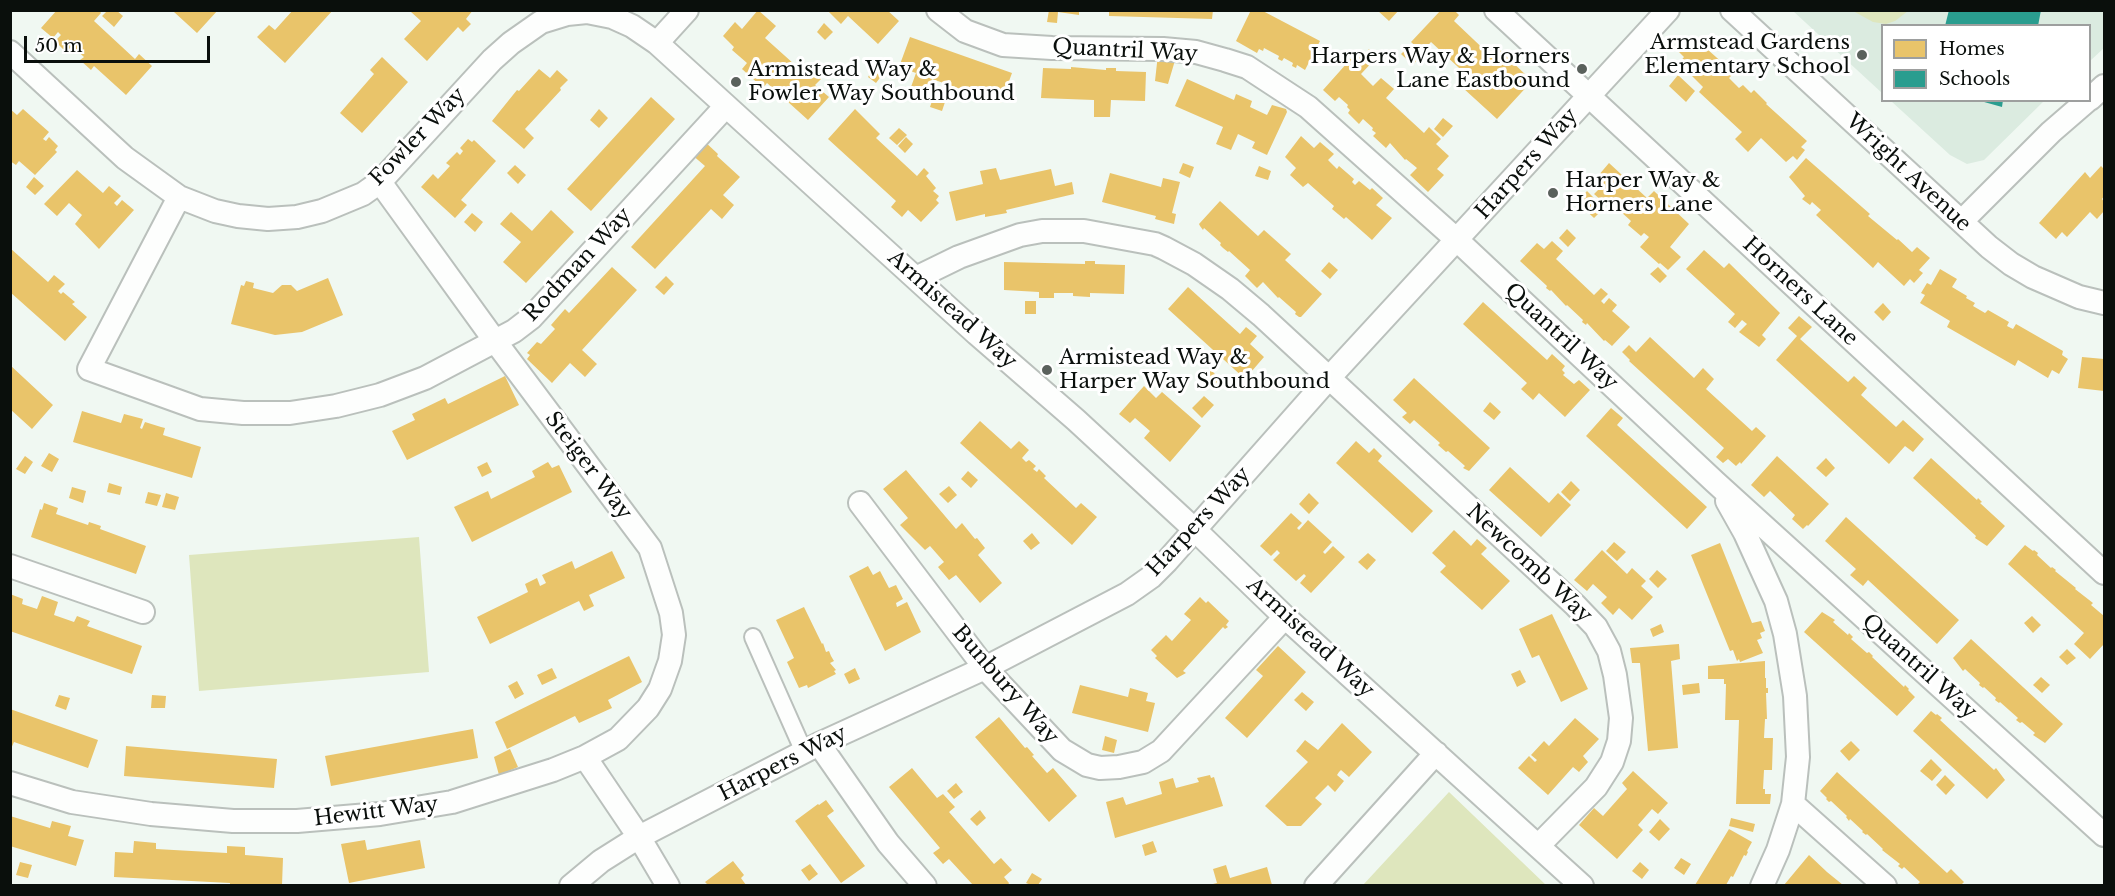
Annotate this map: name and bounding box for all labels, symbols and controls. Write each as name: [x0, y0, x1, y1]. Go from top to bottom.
scale bar: [27, 24, 213, 62]
legend: [1881, 24, 2091, 102]
place label: Armstead Gardens Elementary School: [1644, 30, 1850, 80]
text: 50 m: [35, 35, 83, 57]
street label: Quantril Way: [1052, 35, 1198, 67]
text: Homes: [1939, 38, 2005, 60]
place label: Harpers Way & Horners Lane Eastbound: [1310, 44, 1570, 94]
marker: Armstead Gardens Elementary School: [1855, 48, 1869, 62]
place label: Armistead Way & Fowler Way Southbound: [748, 57, 1015, 107]
marker: Harpers Way & Horners Lane Eastbound: [1575, 62, 1589, 76]
text: Schools: [1939, 68, 2010, 90]
marker: Armistead Way & Fowler Way Southbound: [729, 75, 743, 89]
street label: Fowler Way: [365, 83, 471, 191]
street label: Harpers Way: [1471, 103, 1583, 225]
street label: Wright Avenue: [1840, 109, 1976, 237]
place label: Harper Way & Horners Lane: [1565, 168, 1720, 218]
marker: Harper Way & Horners Lane: [1546, 186, 1560, 200]
street label: Rodman Way: [519, 203, 637, 327]
street label: Horners Lane: [1737, 232, 1863, 352]
street label: Armistead Way: [882, 246, 1022, 374]
street label: Quantril Way: [1499, 278, 1623, 396]
place label: Armistead Way & Harper Way Southbound: [1059, 345, 1330, 395]
marker: Armistead Way & Harper Way Southbound: [1040, 363, 1054, 377]
street label: Steiger Way: [539, 407, 637, 525]
street label: Harpers Way: [1142, 462, 1256, 582]
street label: Newcomb Way: [1461, 499, 1597, 629]
street label: Armistead Way: [1241, 573, 1379, 703]
street label: Quantril Way: [1857, 609, 1981, 725]
street label: Bunbury Way: [947, 620, 1063, 750]
street label: Harpers Way: [715, 721, 851, 807]
street label: Hewitt Way: [312, 792, 440, 832]

